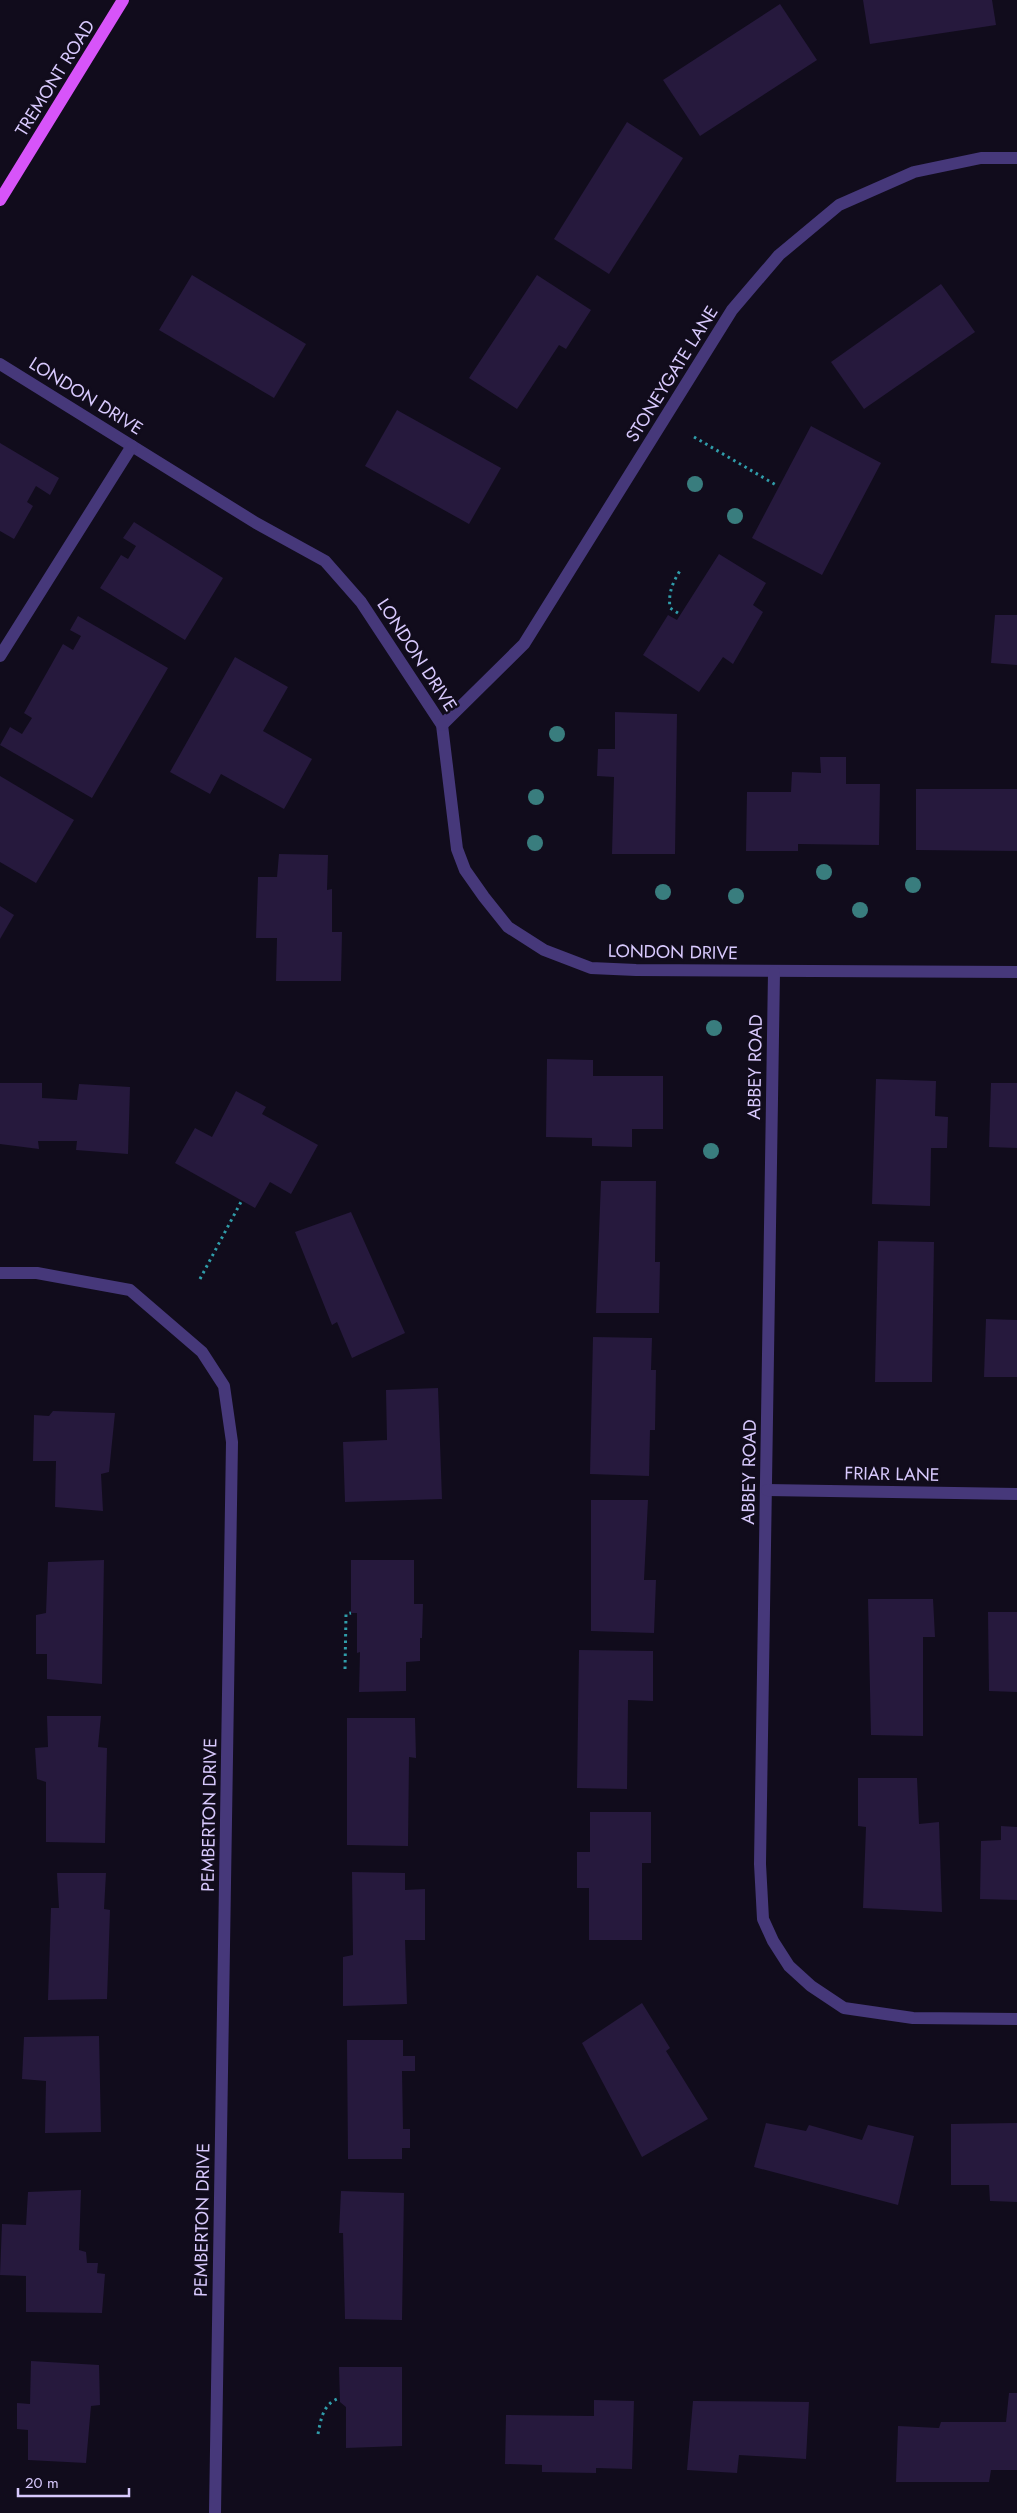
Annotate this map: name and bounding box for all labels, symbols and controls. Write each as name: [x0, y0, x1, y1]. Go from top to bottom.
street label: TREMONT ROAD: [9, 15, 101, 141]
street label: STONEYGATE LANE: [619, 301, 725, 447]
street label: LONDON DRIVE: [24, 351, 148, 441]
street label: LONDON DRIVE: [371, 593, 463, 717]
street label: LONDON DRIVE: [608, 938, 738, 966]
street label: ABBEY ROAD: [741, 1014, 769, 1120]
street label: ABBEY ROAD: [735, 1419, 763, 1525]
street label: FRIAR LANE: [844, 1460, 940, 1488]
street label: PEMBERTON DRIVE: [195, 1738, 223, 1892]
street label: PEMBERTON DRIVE: [188, 2143, 216, 2297]
scale bar: [18, 2466, 129, 2498]
text: 20 m: [25, 2472, 59, 2494]

